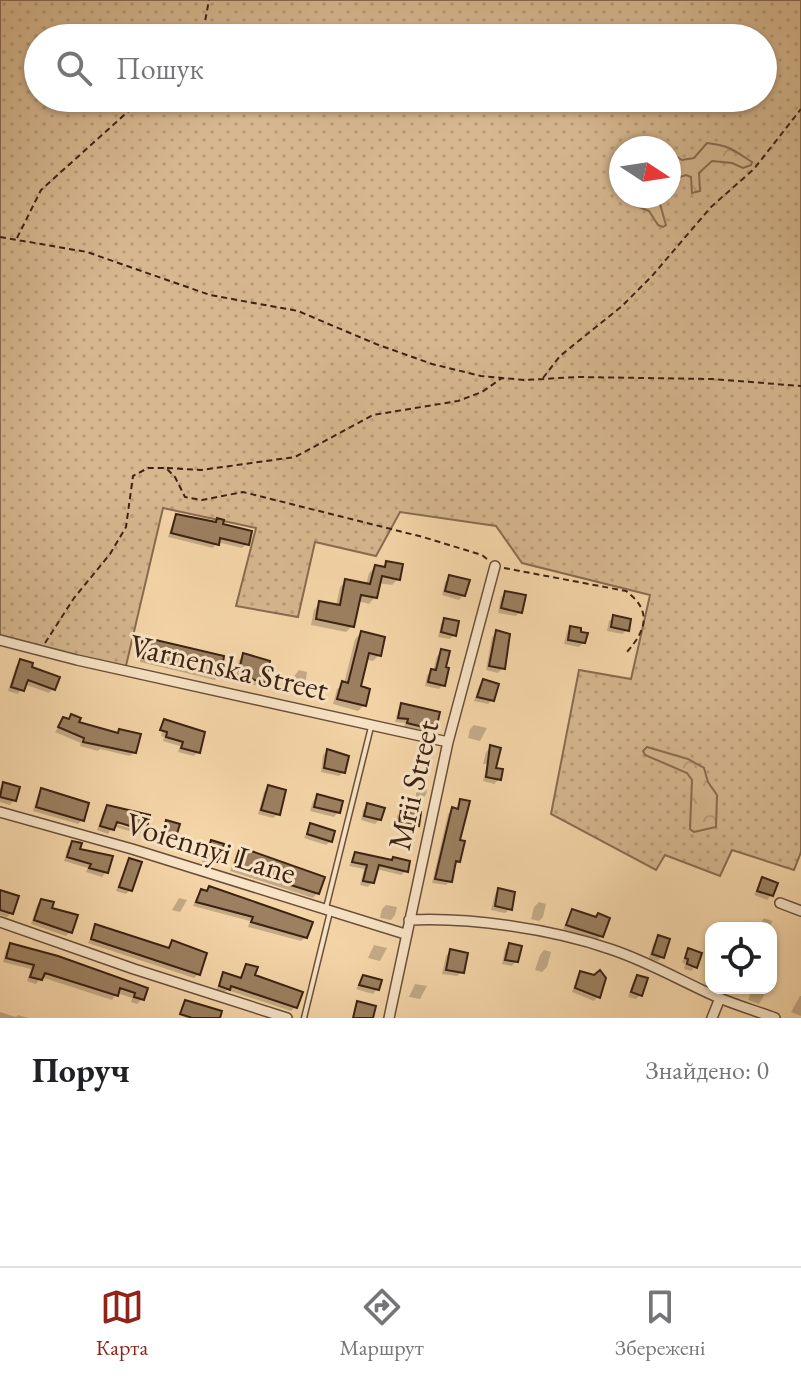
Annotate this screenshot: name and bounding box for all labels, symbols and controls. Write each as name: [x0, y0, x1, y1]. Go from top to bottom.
search box: [24, 24, 777, 112]
icon: search: [52, 46, 96, 90]
text: Пошук: [116, 49, 204, 88]
north arrow: [609, 136, 681, 208]
street label: Varnenska Street: [125, 624, 333, 710]
street label: Mrii Street: [378, 716, 448, 854]
street label: Voiennyi Lane: [121, 802, 301, 894]
map controls: [705, 922, 777, 994]
button: locate: [705, 922, 777, 994]
text: Поруч: [32, 1048, 130, 1092]
text: Знайдено: 0: [646, 1053, 769, 1087]
tab: Карта: [96, 1285, 148, 1362]
tab: Маршрут: [339, 1285, 424, 1362]
tab: Збережені: [615, 1285, 705, 1362]

